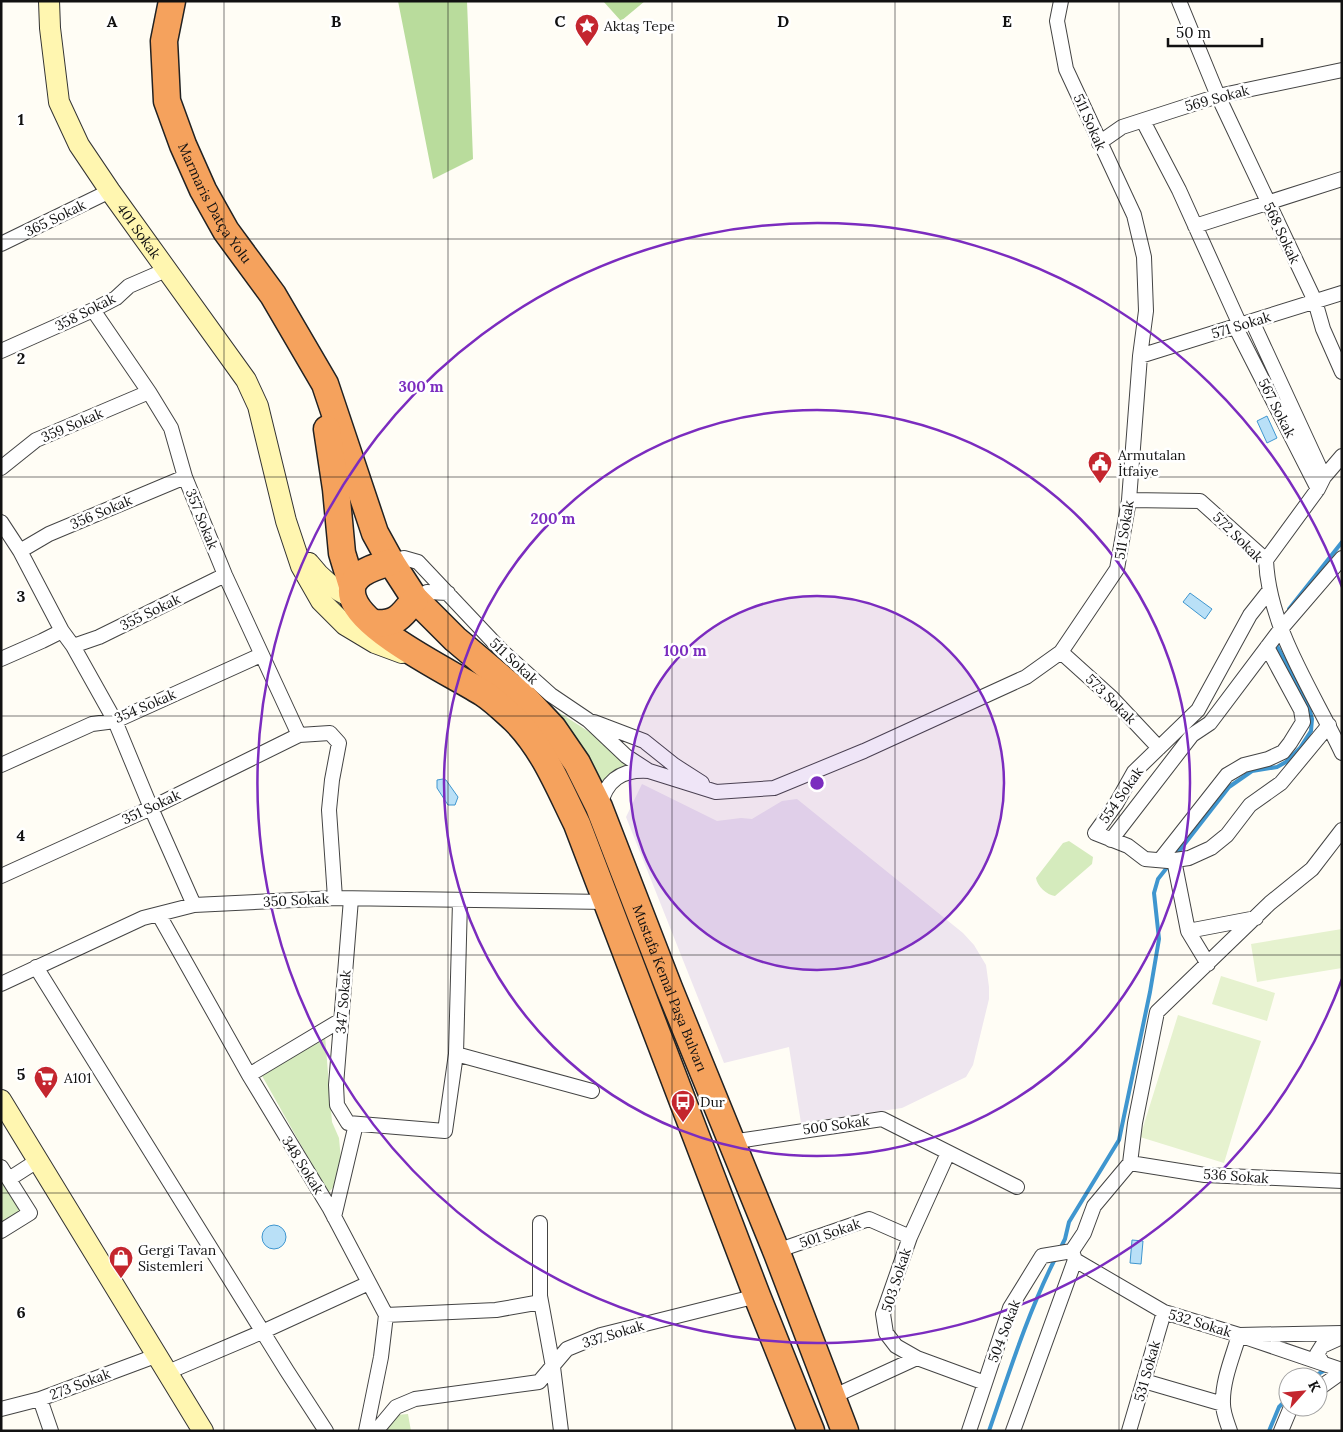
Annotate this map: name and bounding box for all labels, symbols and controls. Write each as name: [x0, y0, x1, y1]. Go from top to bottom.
text: A: [107, 11, 118, 31]
text: B: [331, 11, 342, 31]
text: C: [554, 11, 566, 31]
text: D: [777, 11, 789, 31]
text: E: [1002, 11, 1012, 31]
place icon: Aktaş Tepe: [574, 13, 600, 47]
scale bar: [1168, 15, 1262, 47]
place label: Aktaş Tepe: [603, 17, 675, 35]
text: 50 m: [1176, 23, 1211, 42]
street label: 569 Sokak: [1183, 81, 1252, 115]
street label: 511 Sokak: [1070, 91, 1111, 153]
text: 1: [18, 109, 24, 129]
street label: Marmaris Datça Yolu: [174, 140, 256, 267]
street label: 365 Sokak: [22, 195, 89, 240]
street label: 568 Sokak: [1260, 199, 1304, 267]
street label: 401 Sokak: [113, 200, 165, 263]
street label: 358 Sokak: [52, 289, 119, 335]
street label: 571 Sokak: [1209, 307, 1273, 343]
text: 2: [17, 348, 25, 368]
street label: 567 Sokak: [1254, 375, 1300, 441]
text: 300 m: [398, 377, 444, 396]
street label: 359 Sokak: [38, 404, 106, 446]
place label: Armutalan İtfaiye: [1117, 446, 1186, 480]
public building icon: Armutalan İtfaiye: [1087, 450, 1113, 484]
street label: 357 Sokak: [182, 486, 223, 552]
street label: 356 Sokak: [67, 491, 135, 533]
street label: 511 Sokak: [1110, 499, 1138, 561]
street label: 572 Sokak: [1209, 508, 1267, 566]
text: 200 m: [531, 509, 576, 528]
text: 3: [17, 586, 26, 606]
street label: 355 Sokak: [117, 589, 184, 634]
street label: 511 Sokak: [486, 634, 542, 688]
text: 100 m: [664, 641, 707, 660]
street label: 573 Sokak: [1082, 670, 1140, 728]
street label: 354 Sokak: [112, 685, 179, 727]
street label: 554 Sokak: [1095, 763, 1147, 827]
centre of rings: [808, 774, 826, 792]
street label: 351 Sokak: [119, 785, 184, 828]
text: 4: [17, 825, 26, 845]
street label: 350 Sokak: [262, 889, 330, 911]
street label: Mustafa Kemal Paşa Bulvarı: [629, 902, 711, 1074]
street label: 347 Sokak: [331, 969, 355, 1035]
text: 5: [17, 1064, 26, 1084]
supermarket icon: A101: [33, 1065, 59, 1099]
place label: A101: [63, 1069, 92, 1087]
bus stop icon: Dur: [670, 1089, 696, 1123]
place label: Dur: [700, 1093, 725, 1111]
street label: 500 Sokak: [802, 1111, 871, 1139]
street label: 348 Sokak: [278, 1133, 328, 1198]
street label: 536 Sokak: [1203, 1165, 1270, 1187]
street label: 501 Sokak: [797, 1214, 863, 1252]
place label: Gergi Tavan Sistemleri: [138, 1241, 217, 1275]
shop icon: Gergi Tavan Sistemleri: [108, 1245, 134, 1279]
street label: 503 Sokak: [877, 1245, 915, 1314]
street label: 504 Sokak: [984, 1297, 1024, 1365]
text: 6: [16, 1302, 26, 1322]
street label: 532 Sokak: [1166, 1305, 1234, 1341]
street label: 337 Sokak: [580, 1316, 647, 1352]
street label: 531 Sokak: [1130, 1338, 1164, 1404]
street label: 273 Sokak: [47, 1364, 113, 1404]
north arrow: [1278, 1367, 1328, 1417]
text: K: [1304, 1378, 1325, 1395]

